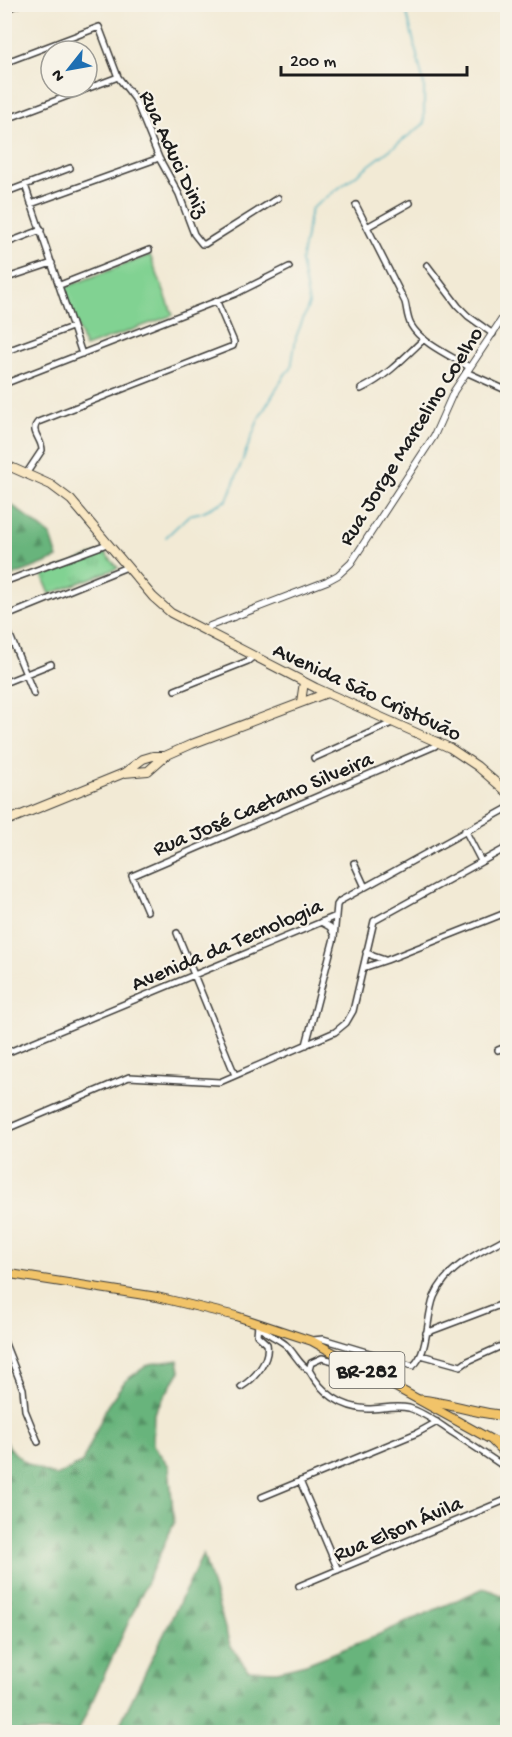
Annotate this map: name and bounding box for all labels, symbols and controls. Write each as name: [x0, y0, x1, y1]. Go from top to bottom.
north arrow: [39, 39, 99, 99]
scale bar: [281, 39, 467, 77]
text: 200 m: [290, 52, 337, 73]
text: N: [48, 65, 70, 84]
street label: Rua Aduci Diniz: [132, 87, 214, 223]
street label: Rua Jorge Marcelino Coelho: [334, 323, 490, 551]
street label: Avenida São Cristóvão: [268, 639, 465, 749]
street label: Rua José Caetano Silveira: [150, 747, 378, 864]
street label: Avenida da Tecnologia: [128, 894, 328, 999]
road number: BR-282: [330, 1352, 404, 1388]
street label: Rua Elson Ávila: [330, 1492, 468, 1570]

